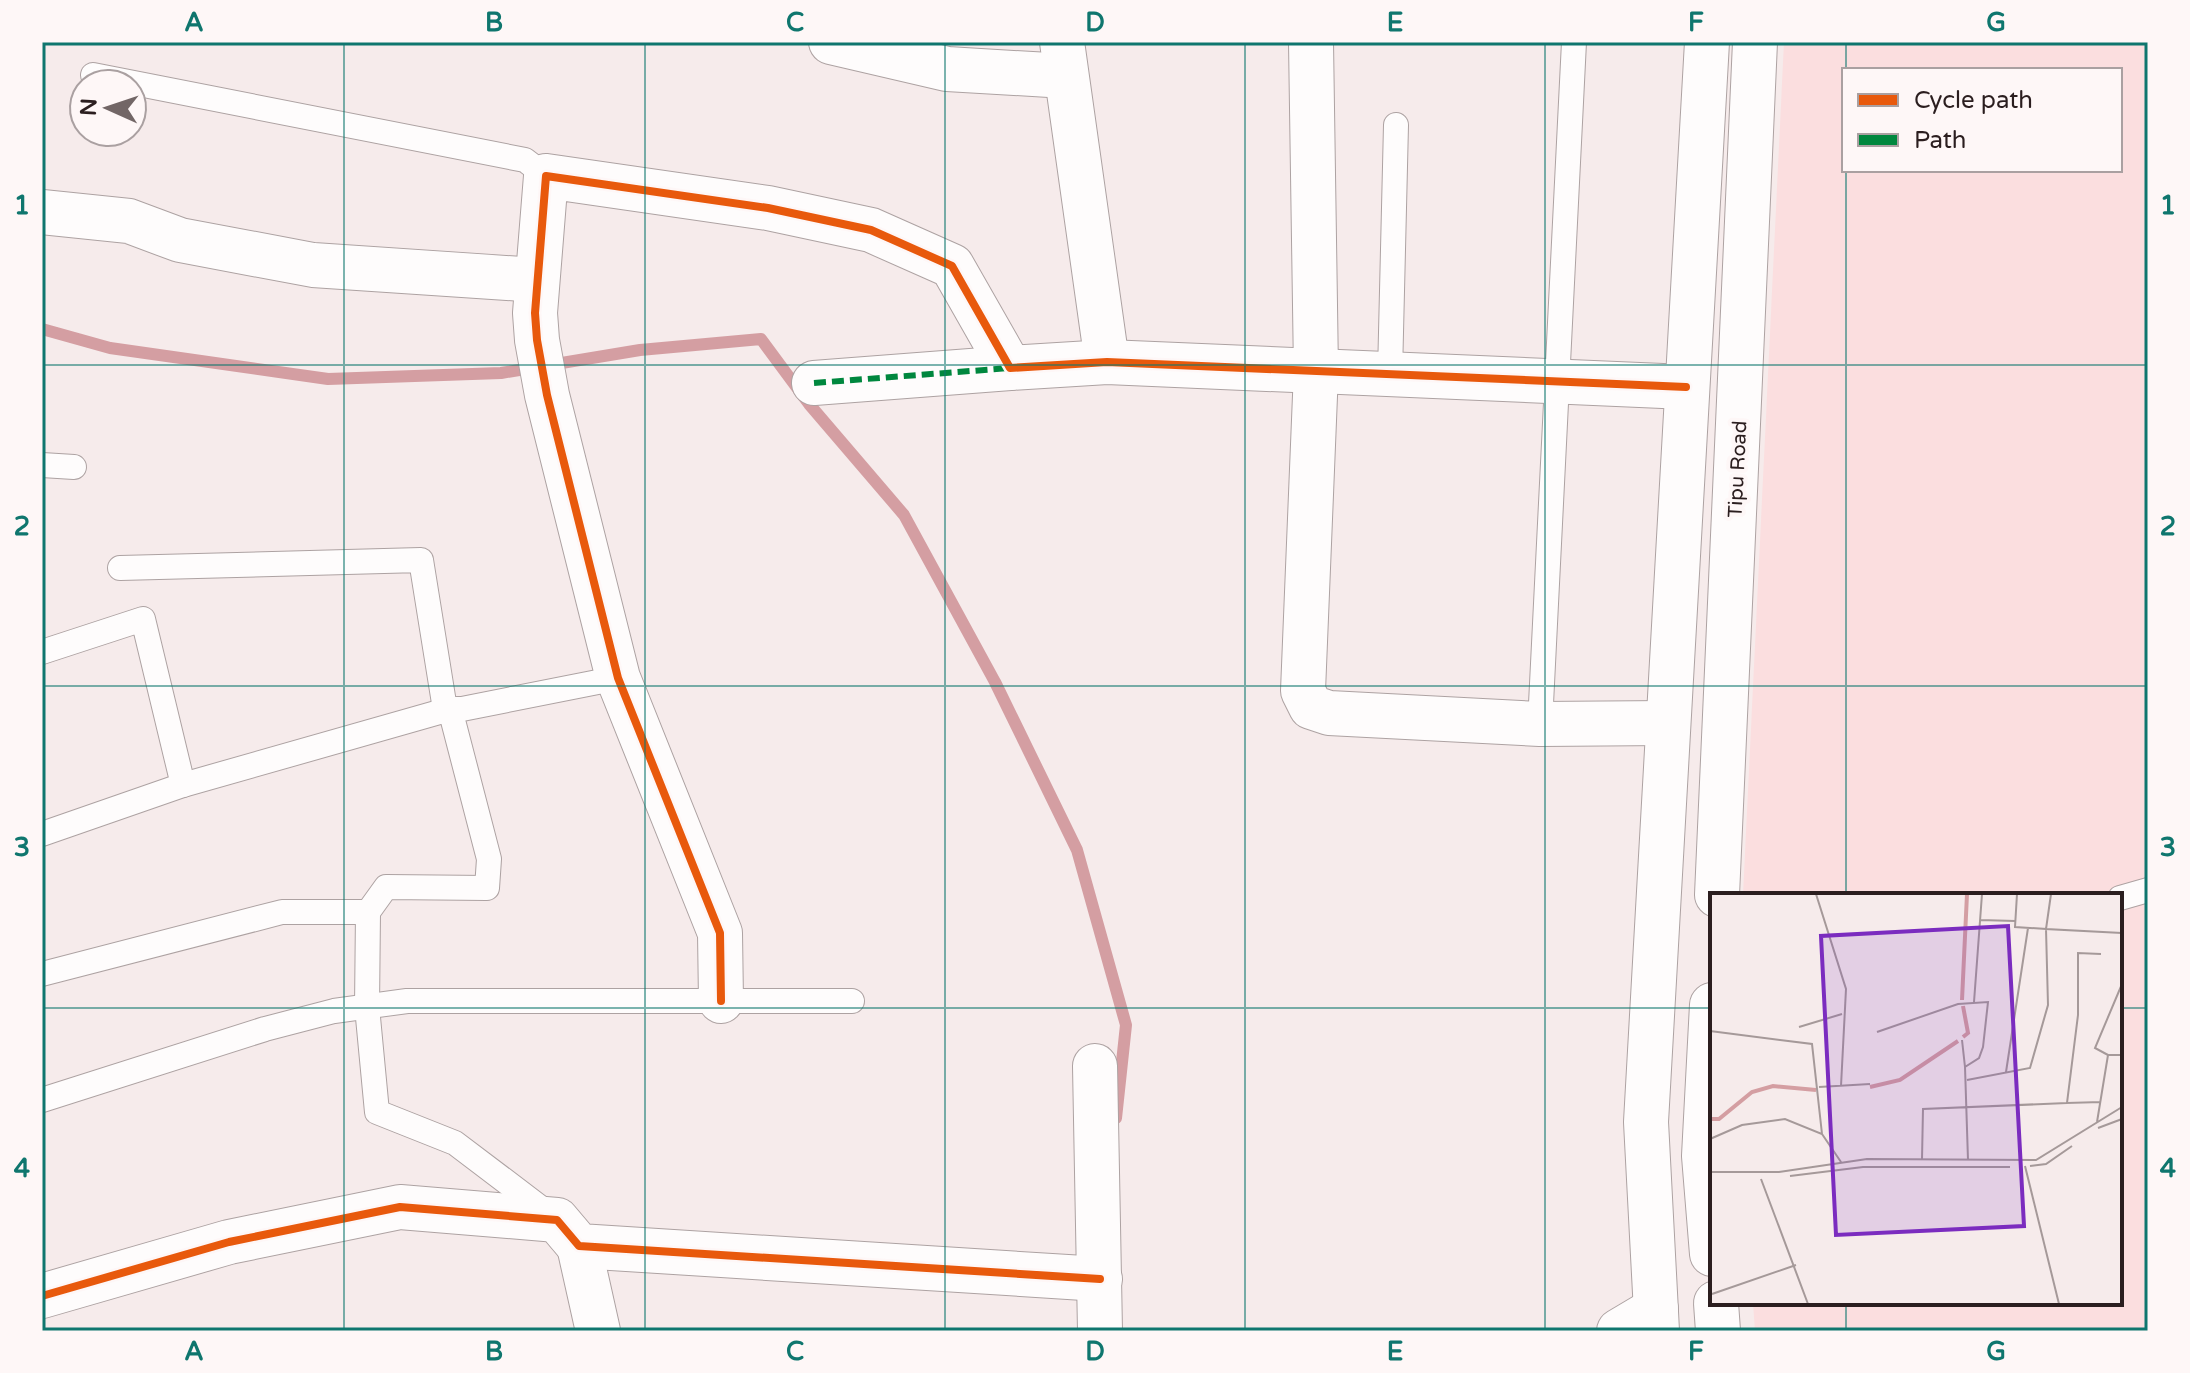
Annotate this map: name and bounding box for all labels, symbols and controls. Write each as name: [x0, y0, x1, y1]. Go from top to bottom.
text: A: [184, 7, 204, 38]
text: B: [485, 7, 503, 38]
text: C: [786, 7, 804, 38]
text: D: [1085, 7, 1105, 38]
text: E: [1387, 7, 1403, 38]
text: F: [1688, 7, 1704, 38]
text: G: [1986, 7, 2006, 38]
north arrow: [68, 68, 148, 148]
legend: [1842, 68, 2122, 172]
text: Cycle path: [1914, 86, 2033, 115]
text: N: [76, 98, 102, 117]
text: Path: [1914, 126, 1967, 155]
text: 1: [14, 190, 30, 221]
text: 1: [2160, 190, 2176, 221]
street label: Tipu Road: [1723, 420, 1753, 518]
text: 2: [14, 511, 30, 542]
text: 2: [2160, 511, 2176, 542]
text: 3: [14, 832, 30, 863]
text: 3: [2160, 832, 2176, 863]
inset map: [1710, 893, 2122, 1305]
text: 4: [14, 1153, 30, 1184]
text: 4: [2160, 1153, 2176, 1184]
text: A: [184, 1336, 204, 1367]
text: B: [485, 1336, 503, 1367]
text: C: [786, 1336, 804, 1367]
text: D: [1085, 1336, 1105, 1367]
text: E: [1387, 1336, 1403, 1367]
text: F: [1688, 1336, 1704, 1367]
text: G: [1986, 1336, 2006, 1367]

